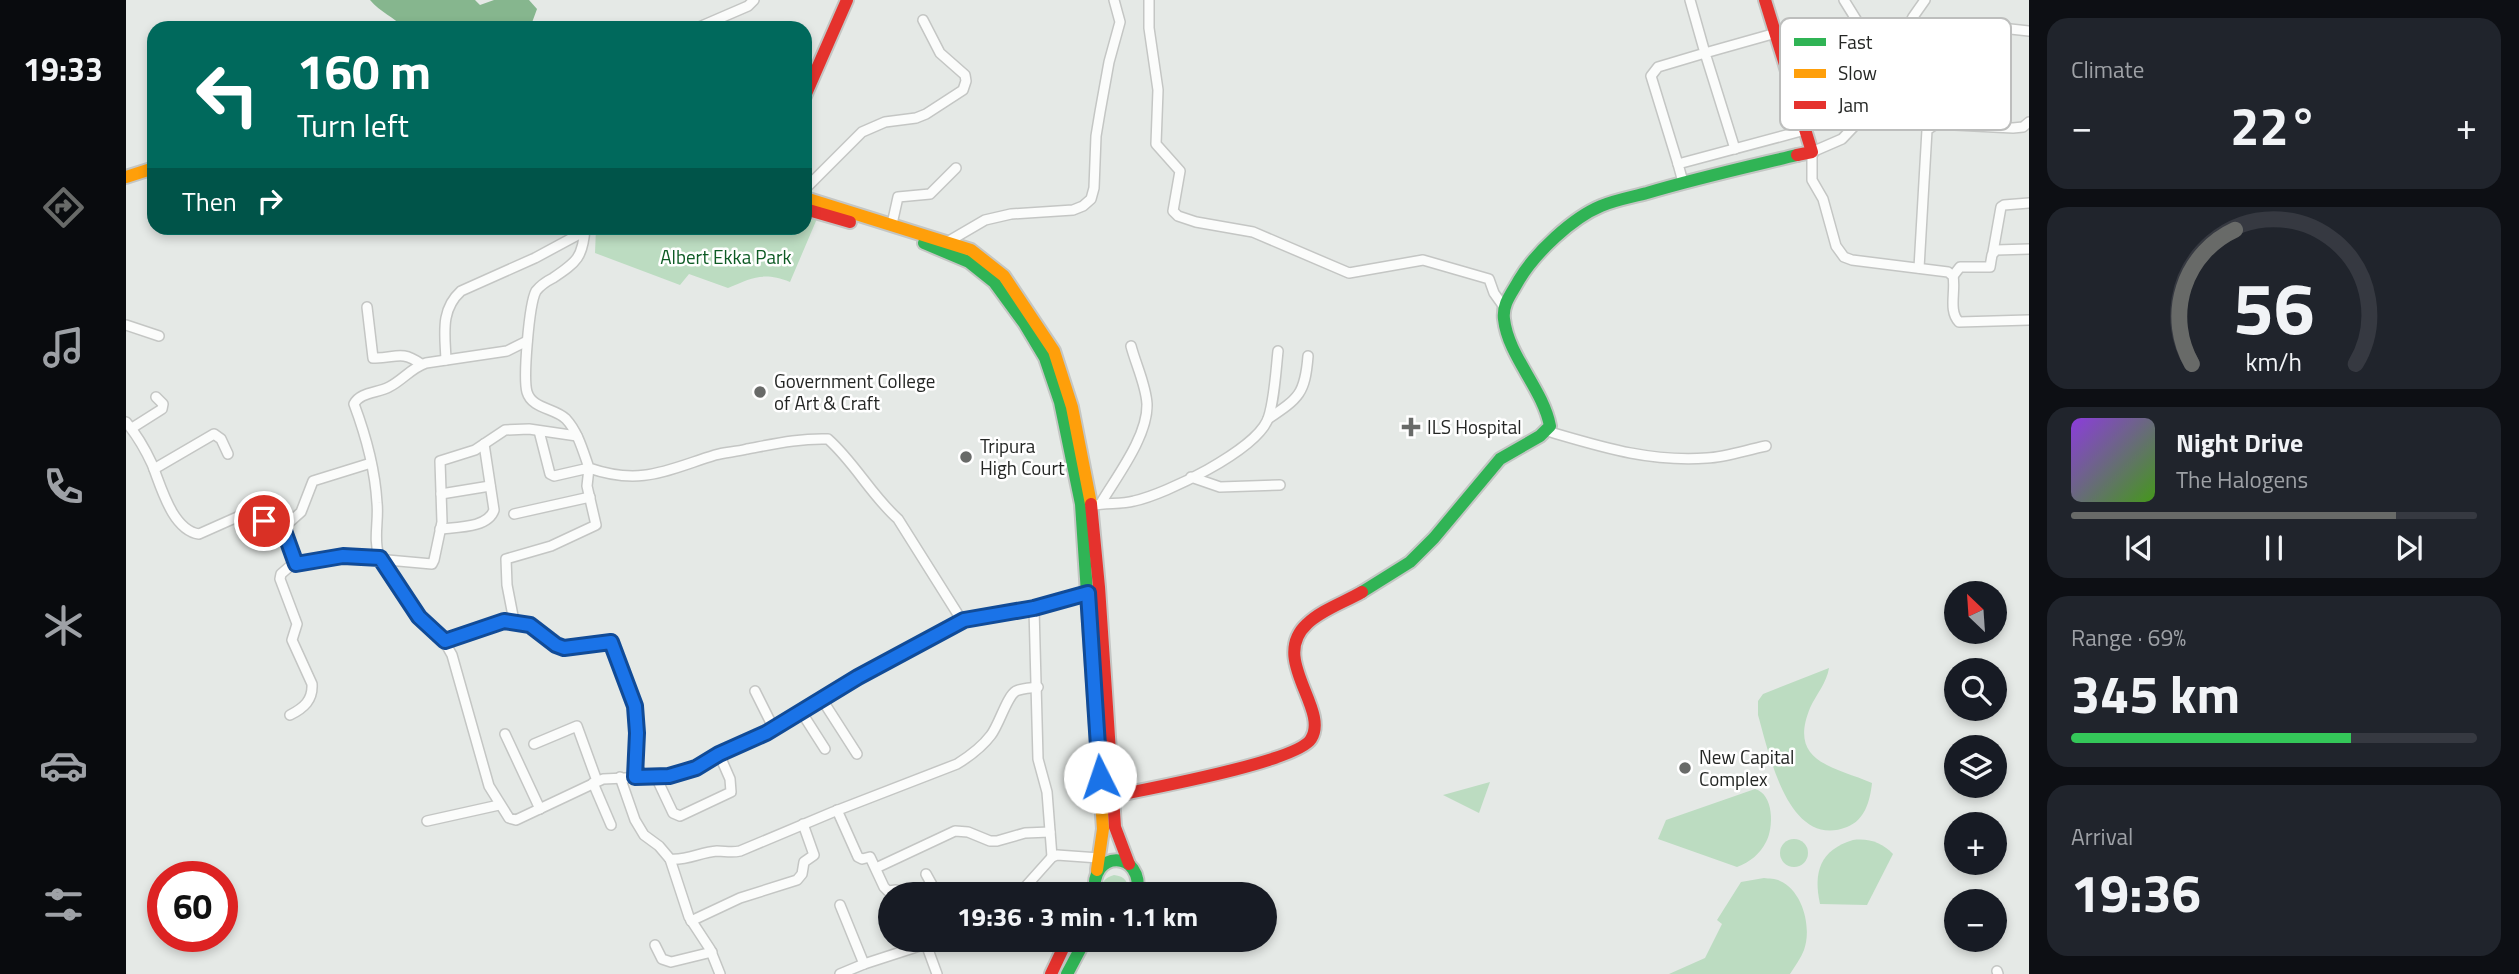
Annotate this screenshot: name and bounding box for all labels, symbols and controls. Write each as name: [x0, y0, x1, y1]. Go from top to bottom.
legend: [1780, 18, 2011, 130]
text: Fast: [1838, 27, 1873, 56]
text: 160 m: [297, 33, 431, 108]
text: 19:33: [23, 45, 103, 93]
icon: left: [182, 49, 273, 140]
text: Climate: [2071, 52, 2144, 87]
text: Slow: [1838, 58, 1877, 87]
text: 22°: [2230, 86, 2318, 165]
text: Jam: [1838, 90, 1869, 119]
text: −: [2071, 97, 2092, 155]
text: +: [2456, 97, 2477, 155]
text: Turn left: [297, 101, 409, 149]
text: Then: [182, 182, 237, 221]
icon: right: [251, 182, 289, 220]
icon: directions: [39, 183, 88, 232]
park label: Albert Ekka Park: [660, 242, 792, 271]
text: 56: [2233, 252, 2315, 362]
icon: music: [39, 323, 88, 372]
text: km/h: [2246, 343, 2302, 381]
place label: Government College of Art & Craft: [774, 366, 935, 417]
marker: Government College of Art & Craft: [752, 384, 768, 400]
place label: ILS Hospital: [1427, 412, 1522, 441]
marker: ILS Hospital: [1401, 417, 1421, 437]
text: Night Drive: [2176, 423, 2303, 462]
place label: Tripura High Court: [980, 431, 1065, 482]
marker: Tripura High Court: [958, 449, 974, 465]
icon: phone: [39, 462, 88, 511]
text: The Halogens: [2176, 462, 2308, 497]
pin: [234, 491, 294, 551]
icon: arrive: [245, 502, 283, 540]
icon: previous: [2120, 529, 2158, 567]
icon: pause: [2255, 529, 2293, 567]
icon: next: [2390, 529, 2428, 567]
north arrow: [1944, 581, 2007, 644]
map controls: [1944, 581, 2007, 952]
icon: climate: [39, 601, 88, 650]
text: Range · 69%: [2071, 620, 2186, 655]
text: 345 km: [2071, 654, 2240, 733]
button: search: [1944, 658, 2007, 721]
button: layers: [1944, 735, 2007, 798]
position arrow: [1063, 740, 1137, 814]
icon: car: [39, 741, 88, 790]
place label: New Capital Complex: [1699, 742, 1795, 793]
marker: New Capital Complex: [1677, 760, 1693, 776]
button: +: [1944, 812, 2007, 875]
text: Arrival: [2071, 819, 2133, 854]
text: 19:36: [2071, 853, 2201, 932]
speed limit sign: 60: [147, 861, 238, 952]
icon: filters: [39, 880, 88, 929]
button: −: [1944, 889, 2007, 952]
text: 19:36 · 3 min · 1.1 km: [957, 897, 1198, 936]

